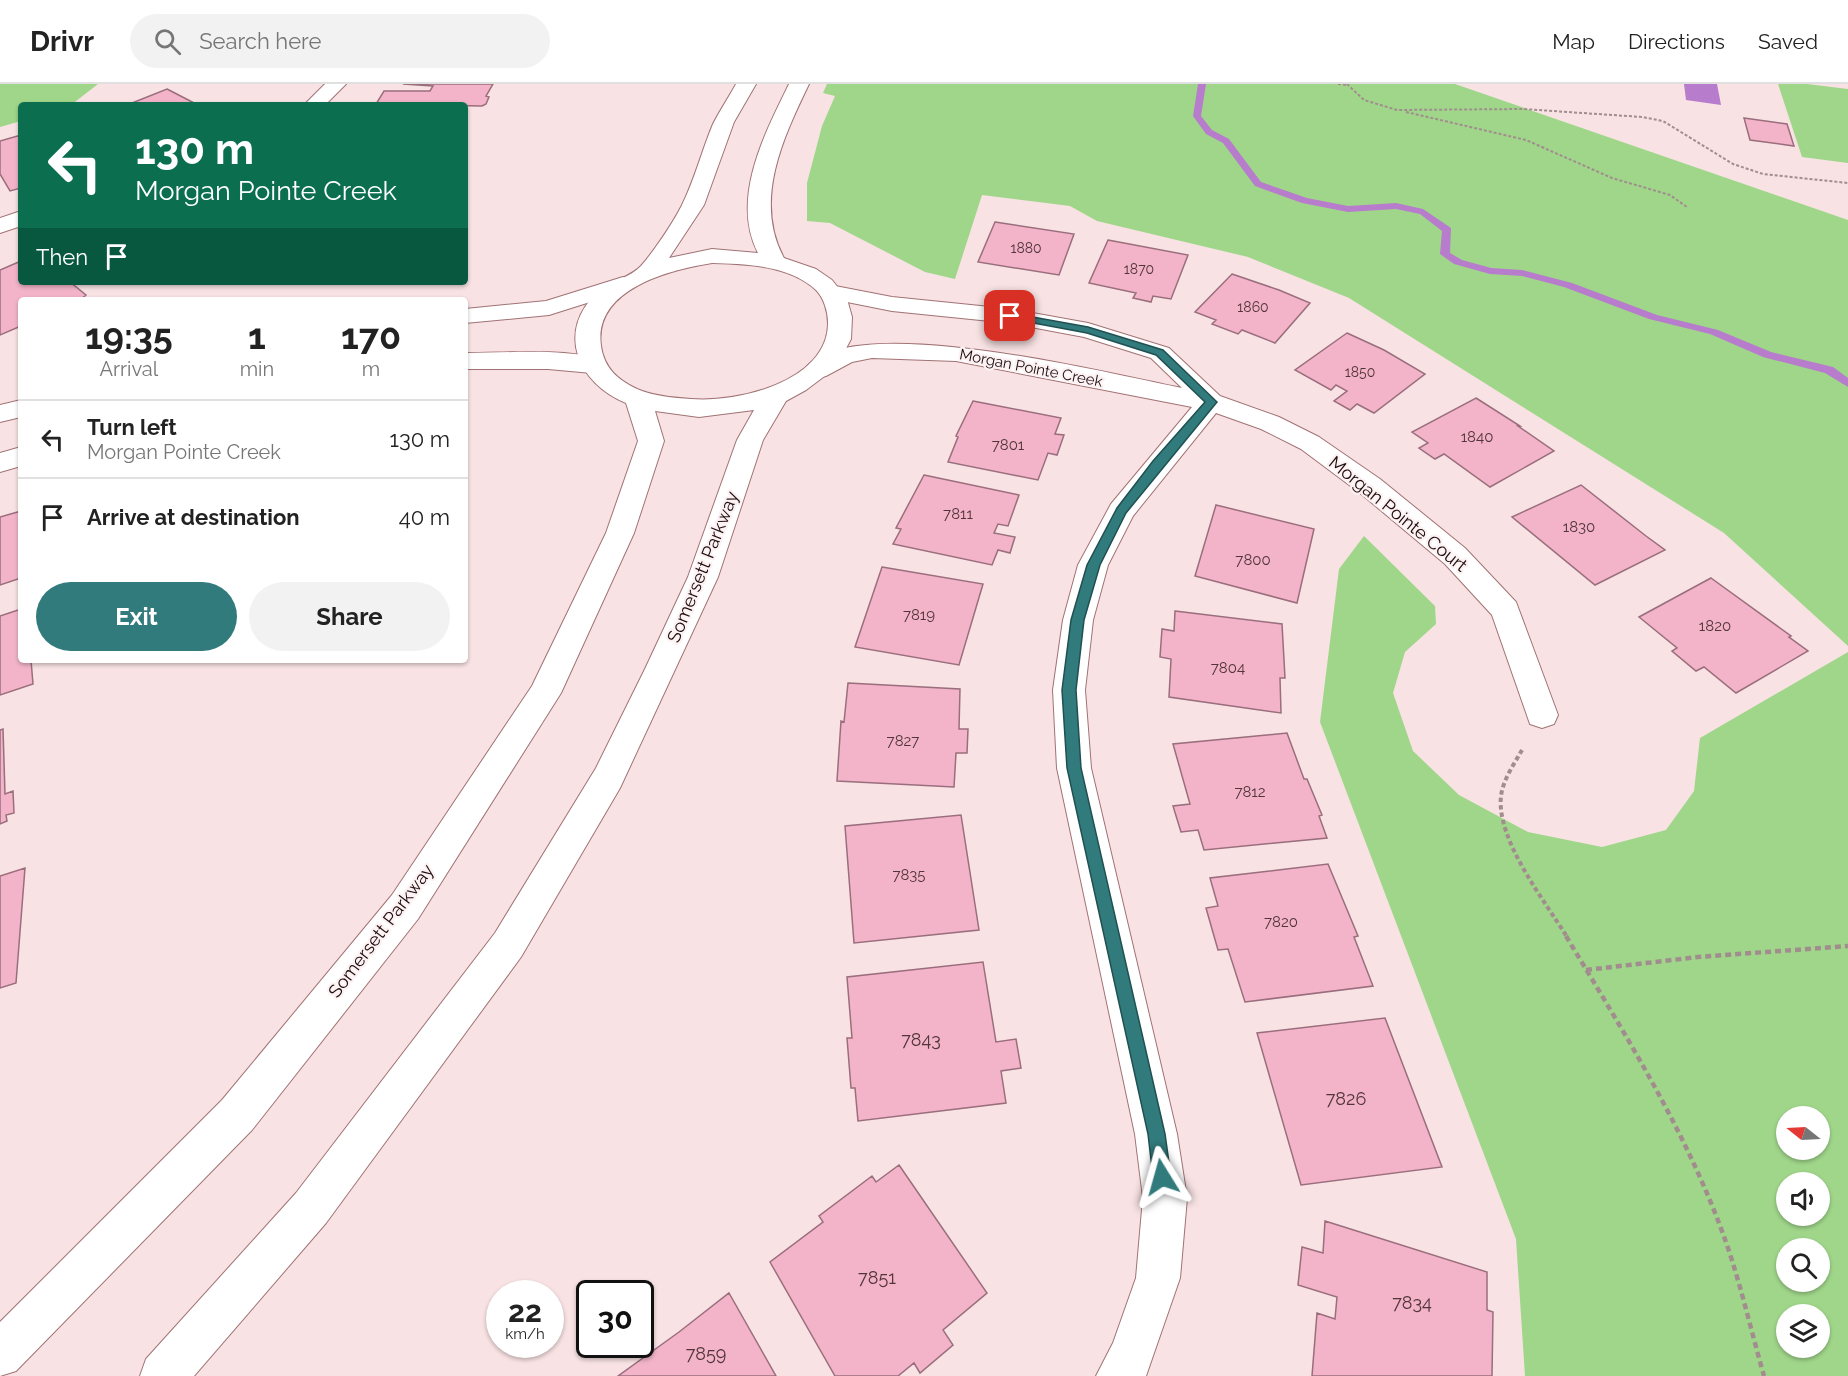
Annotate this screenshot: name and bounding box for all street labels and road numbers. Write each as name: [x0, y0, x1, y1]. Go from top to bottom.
street label: Morgan Pointe Creek: [958, 345, 1104, 391]
street label: Morgan Pointe Court: [1325, 451, 1472, 576]
street label: Somersett Parkway: [663, 488, 743, 646]
street label: Somersett Parkway: [324, 860, 438, 1001]

